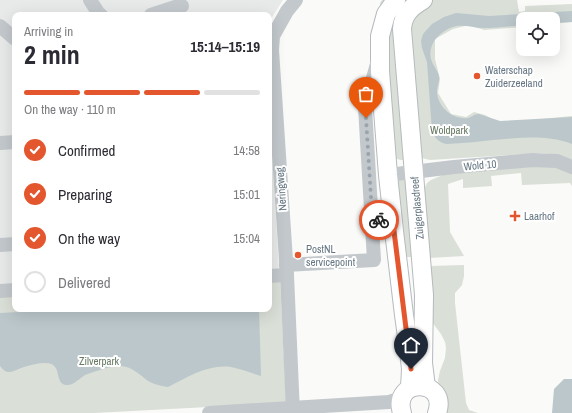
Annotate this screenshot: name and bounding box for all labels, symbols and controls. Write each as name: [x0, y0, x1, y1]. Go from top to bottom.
map controls: [516, 12, 560, 56]
button: locate: [516, 12, 560, 56]
text: Arriving in: [24, 23, 73, 40]
text: 15:14–15:19: [190, 36, 260, 57]
text: 2 min: [24, 37, 80, 72]
place label: Waterschap Zuiderzeeland: [485, 63, 543, 90]
marker: Waterschap Zuiderzeeland: [472, 71, 482, 81]
pin: [349, 77, 383, 118]
icon: bag: [355, 83, 377, 105]
text: On the way · 110 m: [24, 101, 116, 118]
park label: Woldpark: [430, 123, 468, 137]
icon: check: [24, 139, 46, 161]
text: Confirmed: [58, 140, 115, 161]
text: 14:58: [233, 142, 260, 159]
street label: Wold 10: [463, 157, 497, 173]
street label: Neringweg: [272, 167, 290, 211]
street label: Zuigerplasdreef: [407, 175, 427, 240]
icon: check: [24, 183, 46, 205]
text: Preparing: [58, 184, 112, 205]
text: 15:01: [233, 186, 260, 203]
courier: [359, 200, 399, 240]
icon: bike: [368, 209, 390, 231]
place label: Laarhof: [524, 209, 555, 223]
marker: Laarhof: [509, 210, 521, 222]
icon: check: [24, 227, 46, 249]
text: On the way: [58, 228, 120, 249]
text: 15:04: [233, 230, 260, 247]
place label: PostNL servicepoint: [306, 242, 356, 269]
marker: PostNL servicepoint: [293, 250, 303, 260]
text: Delivered: [58, 272, 111, 293]
pin: [394, 328, 428, 369]
icon: home: [400, 334, 422, 356]
park label: Zilverpark: [79, 354, 120, 368]

